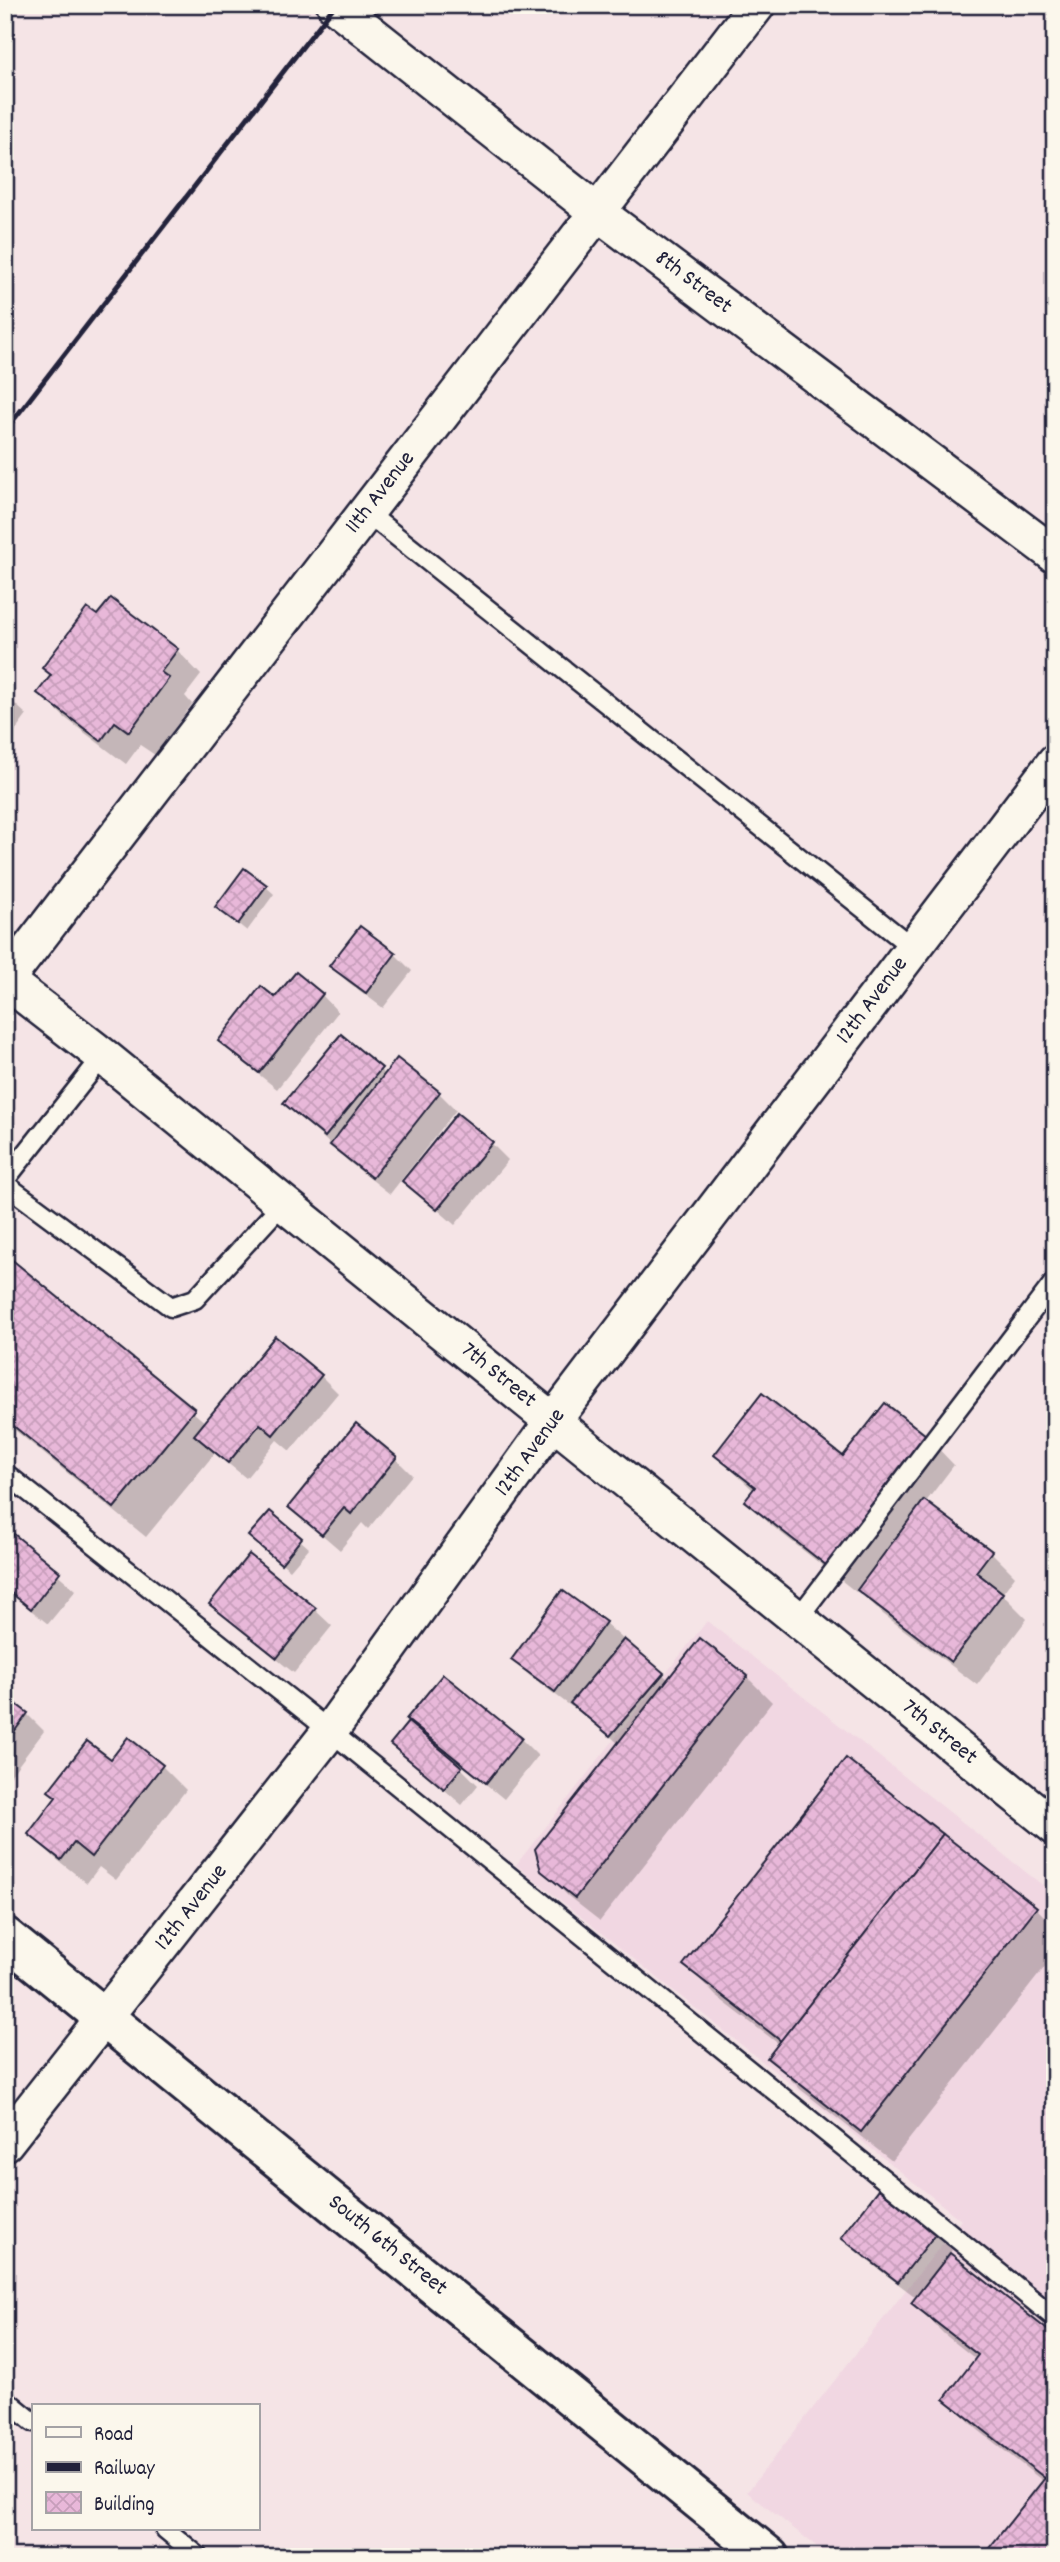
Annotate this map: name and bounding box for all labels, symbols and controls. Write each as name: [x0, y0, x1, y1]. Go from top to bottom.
street label: 8th Street: [647, 243, 739, 323]
street label: 11th Avenue: [338, 445, 424, 541]
street label: 12th Avenue: [829, 950, 917, 1052]
street label: 7th Street: [453, 1335, 543, 1417]
street label: 12th Avenue: [488, 1402, 574, 1504]
street label: 7th Street: [894, 1692, 984, 1774]
street label: 12th Avenue: [148, 1858, 236, 1958]
street label: South 6th Street: [320, 2187, 454, 2305]
legend: [32, 2404, 259, 2530]
text: Road: [94, 2421, 133, 2451]
text: Railway: [94, 2455, 155, 2485]
text: Building: [94, 2491, 154, 2521]

